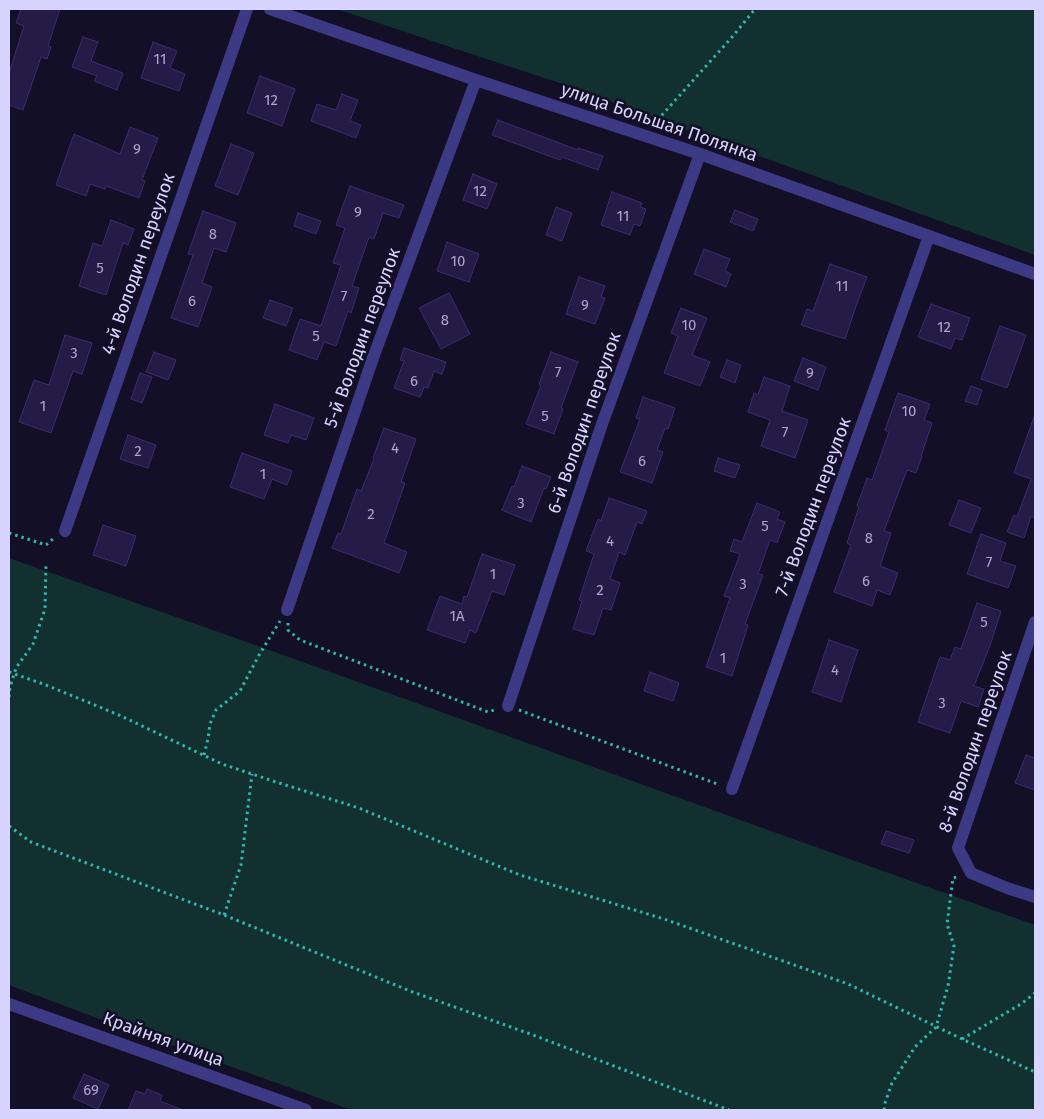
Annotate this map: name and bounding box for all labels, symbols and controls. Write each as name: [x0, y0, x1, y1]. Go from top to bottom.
house number: 11: [154, 51, 166, 69]
street label: улица Большая Полянка: [558, 79, 760, 167]
house number: 12: [264, 92, 278, 110]
house number: 9: [133, 141, 141, 159]
street label: 4-й Володин переулок: [98, 170, 180, 358]
house number: 12: [473, 183, 487, 201]
house number: 9: [354, 204, 362, 222]
house number: 11: [617, 208, 629, 226]
house number: 8: [209, 226, 217, 244]
street label: 5-й Володин переулок: [320, 245, 406, 431]
house number: 10: [451, 253, 465, 271]
house number: 5: [96, 260, 104, 278]
house number: 11: [836, 278, 848, 296]
house number: 7: [341, 288, 347, 306]
house number: 6: [188, 293, 196, 311]
house number: 9: [581, 297, 589, 315]
house number: 8: [441, 312, 449, 330]
house number: 10: [682, 317, 696, 335]
house number: 12: [937, 319, 951, 337]
house number: 5: [312, 328, 320, 346]
street label: 6-й Володин переулок: [544, 329, 626, 517]
house number: 3: [70, 345, 78, 363]
house number: 7: [555, 364, 561, 382]
house number: 9: [806, 365, 814, 383]
house number: 6: [410, 373, 418, 391]
house number: 1: [40, 398, 46, 416]
house number: 10: [902, 403, 916, 421]
house number: 5: [541, 408, 549, 426]
street label: 7-й Володин переулок: [772, 415, 856, 599]
house number: 7: [782, 424, 788, 442]
house number: 4: [391, 440, 399, 458]
house number: 2: [134, 443, 142, 461]
house number: 6: [638, 453, 646, 471]
house number: 1: [260, 466, 266, 484]
house number: 3: [517, 495, 525, 513]
house number: 2: [367, 506, 375, 524]
house number: 5: [761, 518, 769, 536]
house number: 8: [865, 530, 873, 548]
house number: 4: [606, 533, 614, 551]
house number: 7: [986, 554, 992, 572]
house number: 1: [490, 566, 496, 584]
house number: 6: [862, 573, 870, 591]
house number: 3: [739, 576, 747, 594]
house number: 2: [596, 582, 604, 600]
house number: 1А: [449, 608, 465, 626]
house number: 5: [980, 614, 988, 632]
street label: 8-й Володин переулок: [935, 648, 1017, 836]
house number: 1: [720, 650, 726, 668]
house number: 4: [831, 662, 839, 680]
house number: 3: [938, 695, 946, 713]
street label: Крайняя улица: [100, 1008, 226, 1072]
house number: 69: [83, 1082, 99, 1100]

